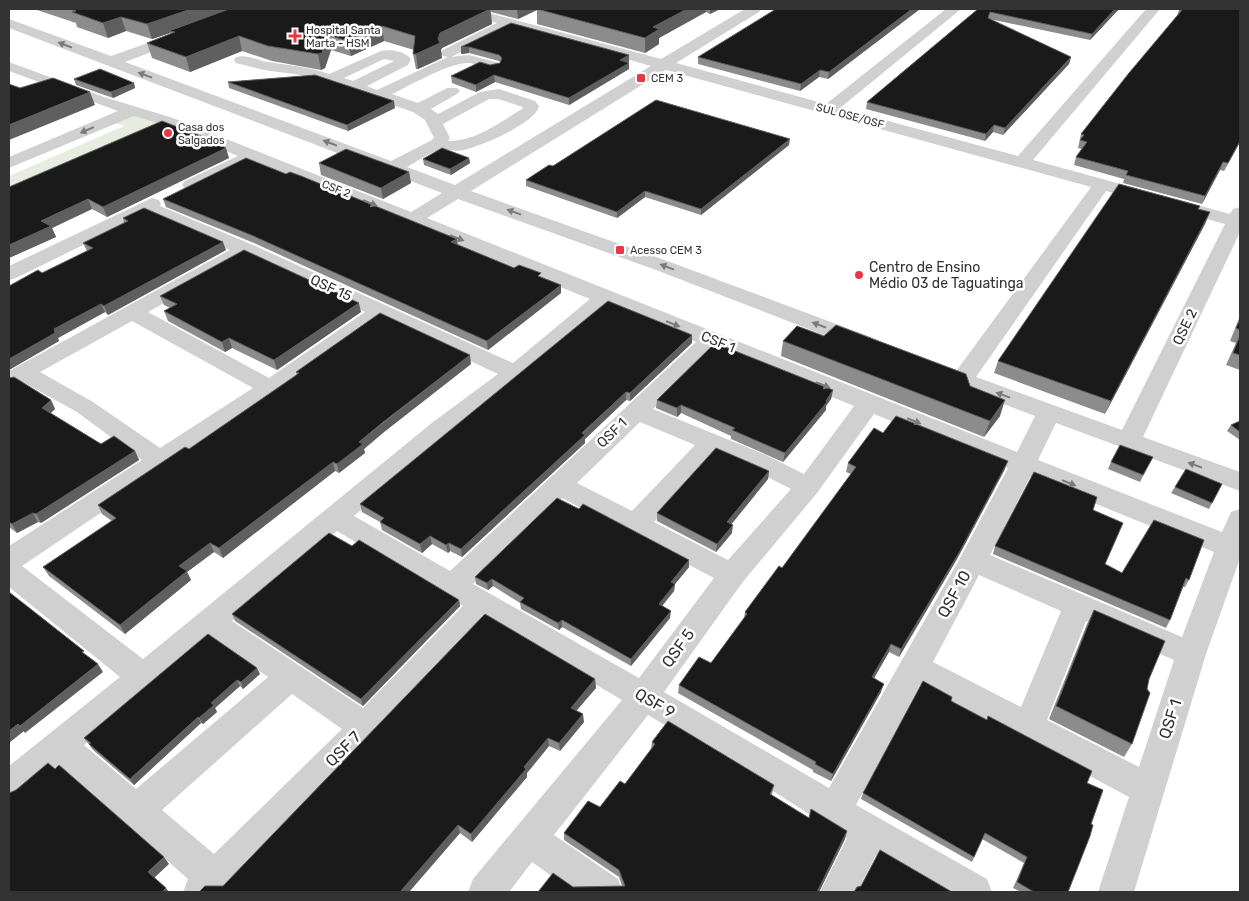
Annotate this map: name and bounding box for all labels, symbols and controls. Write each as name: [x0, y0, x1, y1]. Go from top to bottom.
place label: Hospital Santa Marta - HSM: [306, 24, 381, 50]
marker: Hospital Santa Marta - HSM: [288, 29, 302, 43]
one-way arrow: [57, 41, 72, 49]
one-way arrow: [137, 71, 152, 79]
marker: CEM 3: [635, 72, 647, 84]
place label: CEM 3: [651, 72, 683, 85]
street label: SUL OSE/OSF: [815, 101, 885, 131]
place label: Casa dos Salgados: [178, 121, 225, 147]
one-way arrow: [80, 126, 95, 134]
marker: Casa dos Salgados: [162, 127, 174, 139]
one-way arrow: [322, 139, 337, 147]
street label: CSF 2: [320, 177, 352, 201]
one-way arrow: [363, 199, 378, 207]
one-way arrow: [506, 208, 521, 216]
one-way arrow: [450, 234, 464, 242]
marker: Acesso CEM 3: [614, 244, 626, 256]
place label: Acesso CEM 3: [630, 244, 702, 257]
place label: Centro de Ensino Médio 03 de Taguatinga: [869, 259, 1024, 292]
one-way arrow: [659, 263, 674, 271]
marker: Centro de Ensino Médio 03 de Taguatinga: [853, 269, 865, 281]
street label: QSF 15: [308, 271, 354, 305]
street label: QSE 2: [1169, 306, 1201, 348]
one-way arrow: [665, 321, 680, 328]
one-way arrow: [811, 321, 826, 328]
street label: CSF 1: [698, 327, 738, 357]
one-way arrow: [816, 381, 830, 389]
one-way arrow: [995, 391, 1010, 399]
street label: QSF 1: [593, 415, 631, 451]
one-way arrow: [907, 417, 922, 425]
one-way arrow: [1187, 461, 1202, 468]
one-way arrow: [1062, 479, 1077, 487]
street label: QSF 10: [933, 567, 975, 621]
street label: QSF 5: [658, 625, 698, 671]
street label: QSF 9: [632, 684, 678, 722]
street label: QSF 1: [1155, 697, 1185, 741]
street label: QSF 7: [321, 727, 365, 771]

